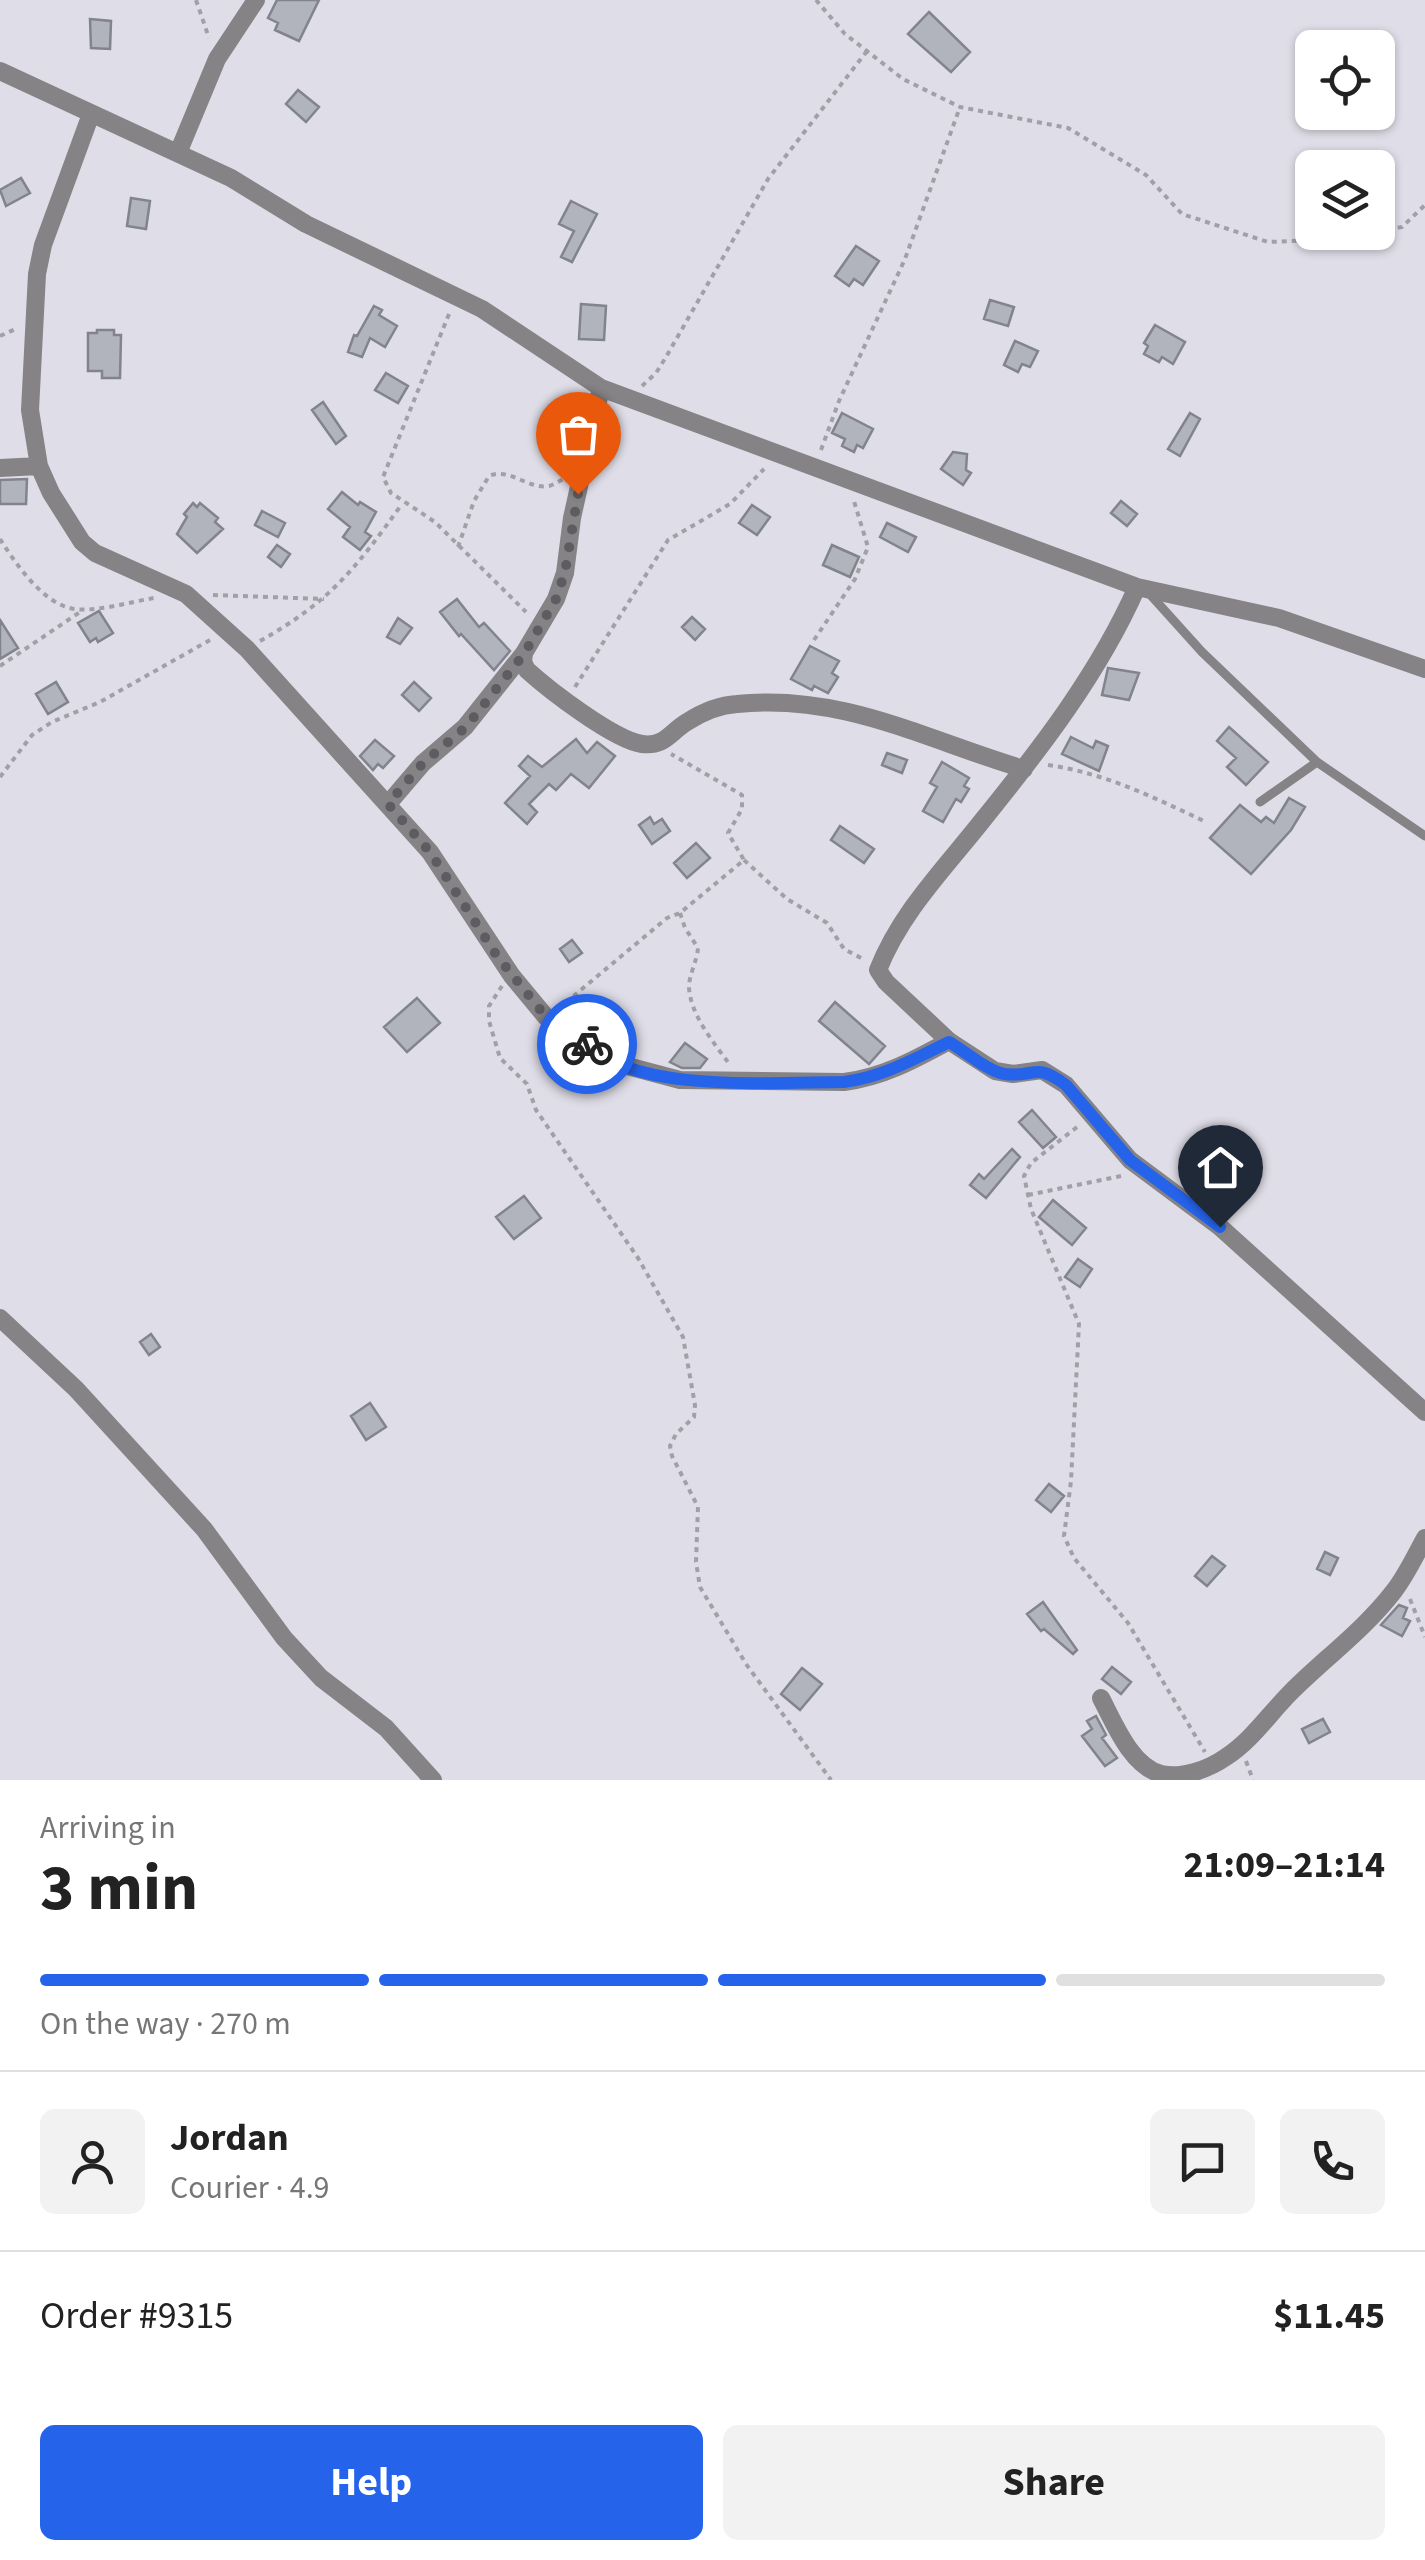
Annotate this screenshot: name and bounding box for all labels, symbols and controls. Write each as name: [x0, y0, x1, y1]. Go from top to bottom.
map controls: [1295, 30, 1395, 250]
button: locate: [1295, 30, 1395, 130]
button: layers: [1295, 150, 1395, 250]
pin: [536, 392, 621, 495]
icon: bag: [551, 407, 606, 462]
courier: [537, 994, 637, 1094]
icon: bike: [560, 1017, 615, 1072]
pin: [1178, 1125, 1263, 1228]
icon: home: [1193, 1140, 1248, 1195]
text: Arriving in: [40, 1805, 176, 1851]
text: 21:09–21:14: [1183, 1838, 1385, 1892]
text: 3 min: [40, 1842, 198, 1935]
text: On the way · 270 m: [40, 2001, 291, 2047]
button: person: [40, 2109, 145, 2214]
button: chat: [1150, 2109, 1255, 2214]
button: phone: [1280, 2109, 1385, 2214]
text: Jordan: [170, 2111, 289, 2165]
text: Courier · 4.9: [170, 2165, 330, 2211]
text: Order #9315: [40, 2289, 233, 2343]
text: $11.45: [1273, 2289, 1385, 2343]
button: Help: [40, 2425, 703, 2540]
button: Share: [723, 2425, 1385, 2540]

